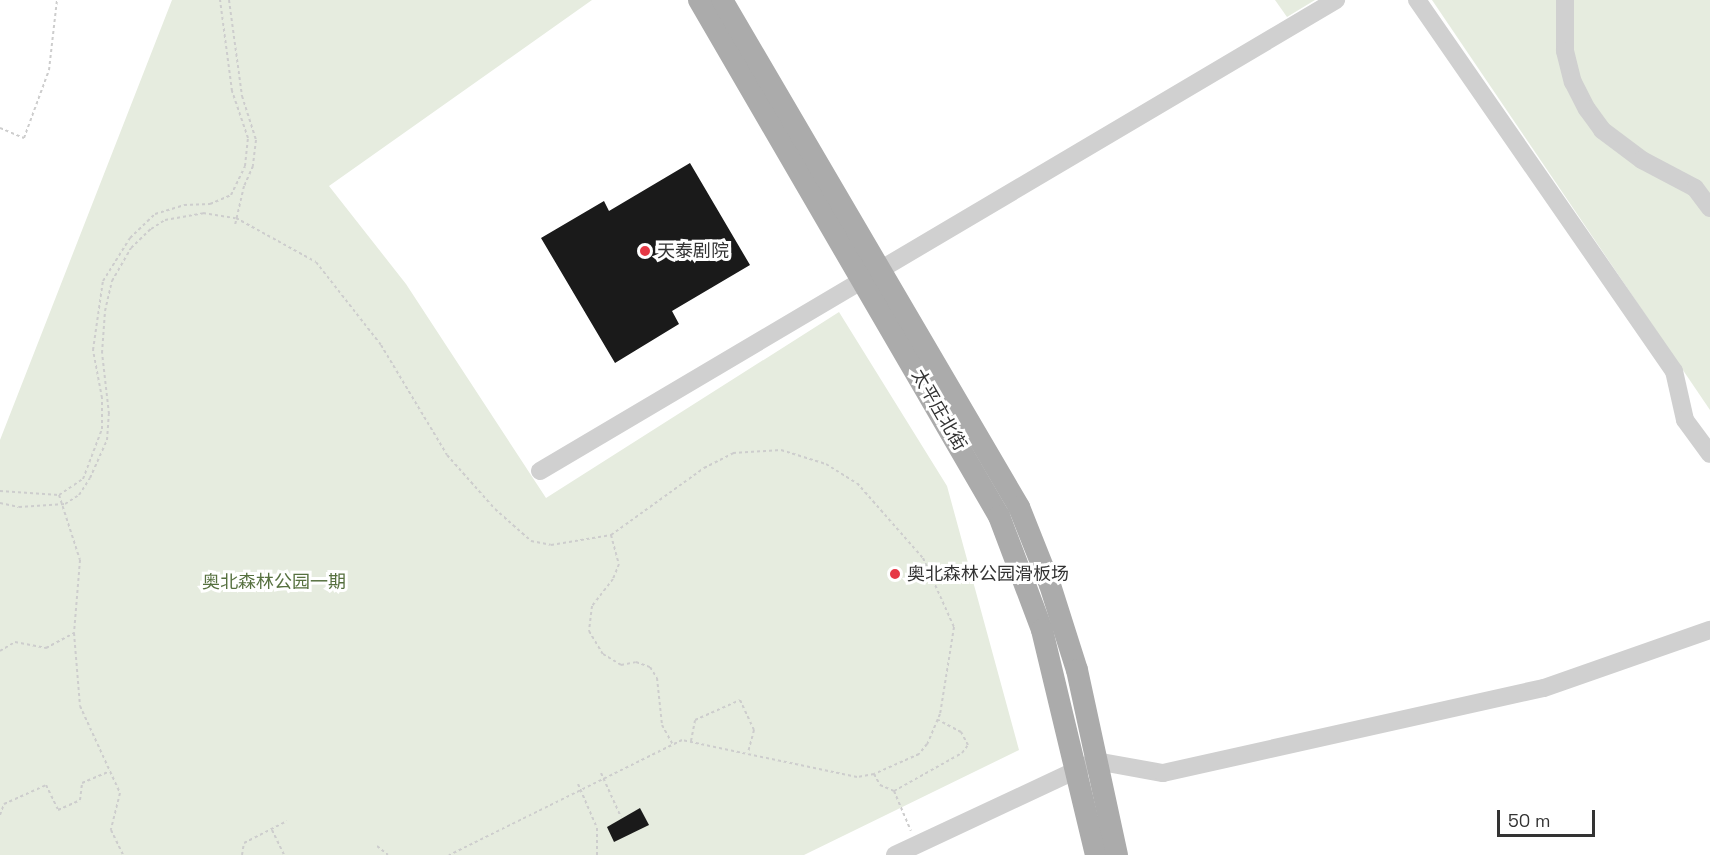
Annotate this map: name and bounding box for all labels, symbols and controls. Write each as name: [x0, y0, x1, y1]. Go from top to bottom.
place label: 天泰剧院: [657, 240, 729, 262]
marker: 天泰剧院: [638, 244, 652, 258]
street label: 太平庄北街: [907, 366, 971, 454]
place label: 奥北森林公园滑板场: [907, 563, 1069, 585]
marker: 奥北森林公园滑板场: [888, 567, 902, 581]
park label: 奥北森林公园一期: [202, 571, 346, 593]
scale bar: [1500, 798, 1598, 836]
text: 50 m: [1508, 809, 1550, 832]

